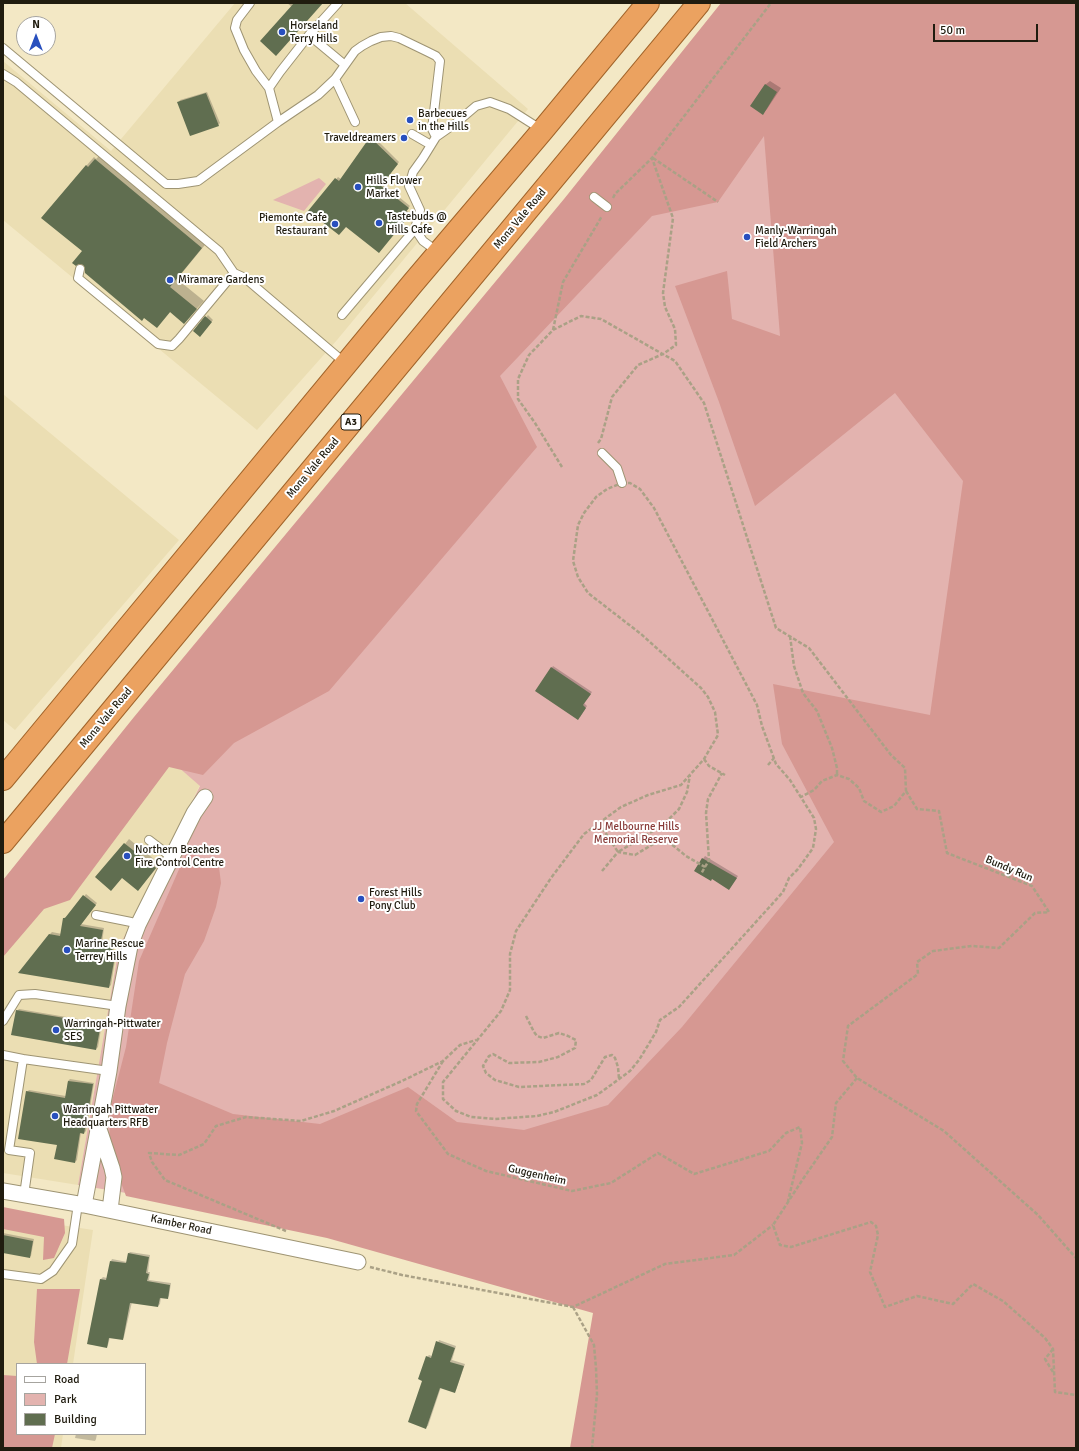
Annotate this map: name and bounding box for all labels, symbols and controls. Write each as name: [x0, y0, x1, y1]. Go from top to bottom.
north arrow: [16, 16, 56, 56]
scale bar: [935, 16, 1040, 42]
text: N: [32, 18, 40, 31]
place label: Horseland Terry Hills: [290, 19, 338, 45]
text: 50 m: [940, 23, 965, 38]
marker: Horseland Terry Hills: [277, 27, 287, 37]
place label: Barbecues in the Hills: [418, 107, 469, 133]
marker: Barbecues in the Hills: [405, 115, 415, 125]
place label: Traveldreamers: [324, 131, 396, 145]
marker: Traveldreamers: [399, 133, 409, 143]
place label: Hills Flower Market: [366, 174, 422, 200]
marker: Hills Flower Market: [353, 182, 363, 192]
street label: Mona Vale Road: [491, 186, 549, 252]
place label: Tastebuds @ Hills Cafe: [387, 210, 447, 236]
place label: Piemonte Cafe Restaurant: [259, 211, 327, 237]
marker: Tastebuds @ Hills Cafe: [374, 218, 384, 228]
marker: Piemonte Cafe Restaurant: [330, 219, 340, 229]
place label: Manly-Warringah Field Archers: [755, 224, 837, 250]
marker: Manly-Warringah Field Archers: [742, 232, 752, 242]
place label: Miramare Gardens: [178, 273, 264, 287]
marker: Miramare Gardens: [165, 275, 175, 285]
road number: A3: [341, 414, 361, 430]
street label: Mona Vale Road: [284, 435, 342, 501]
street label: Mona Vale Road: [77, 685, 135, 751]
park label: JJ Melbourne Hills Memorial Reserve: [593, 820, 679, 846]
place label: Northern Beaches Fire Control Centre: [135, 843, 224, 869]
marker: Northern Beaches Fire Control Centre: [122, 851, 132, 861]
street label: Bundy Run: [983, 853, 1035, 885]
place label: Forest Hills Pony Club: [369, 886, 422, 912]
marker: Forest Hills Pony Club: [356, 894, 366, 904]
place label: Marine Rescue Terrey Hills: [75, 937, 144, 963]
marker: Marine Rescue Terrey Hills: [62, 945, 72, 955]
place label: Warringah-Pittwater SES: [64, 1017, 161, 1043]
marker: Warringah-Pittwater SES: [51, 1025, 61, 1035]
place label: Warringah Pittwater Headquarters RFB: [63, 1103, 158, 1129]
marker: Warringah Pittwater Headquarters RFB: [50, 1111, 60, 1121]
street label: Guggenheim: [507, 1162, 567, 1188]
street label: Kamber Road: [149, 1212, 213, 1238]
legend: [16, 1363, 146, 1435]
text: Road: [54, 1372, 80, 1387]
text: Park: [54, 1392, 77, 1407]
text: Building: [54, 1412, 97, 1427]

